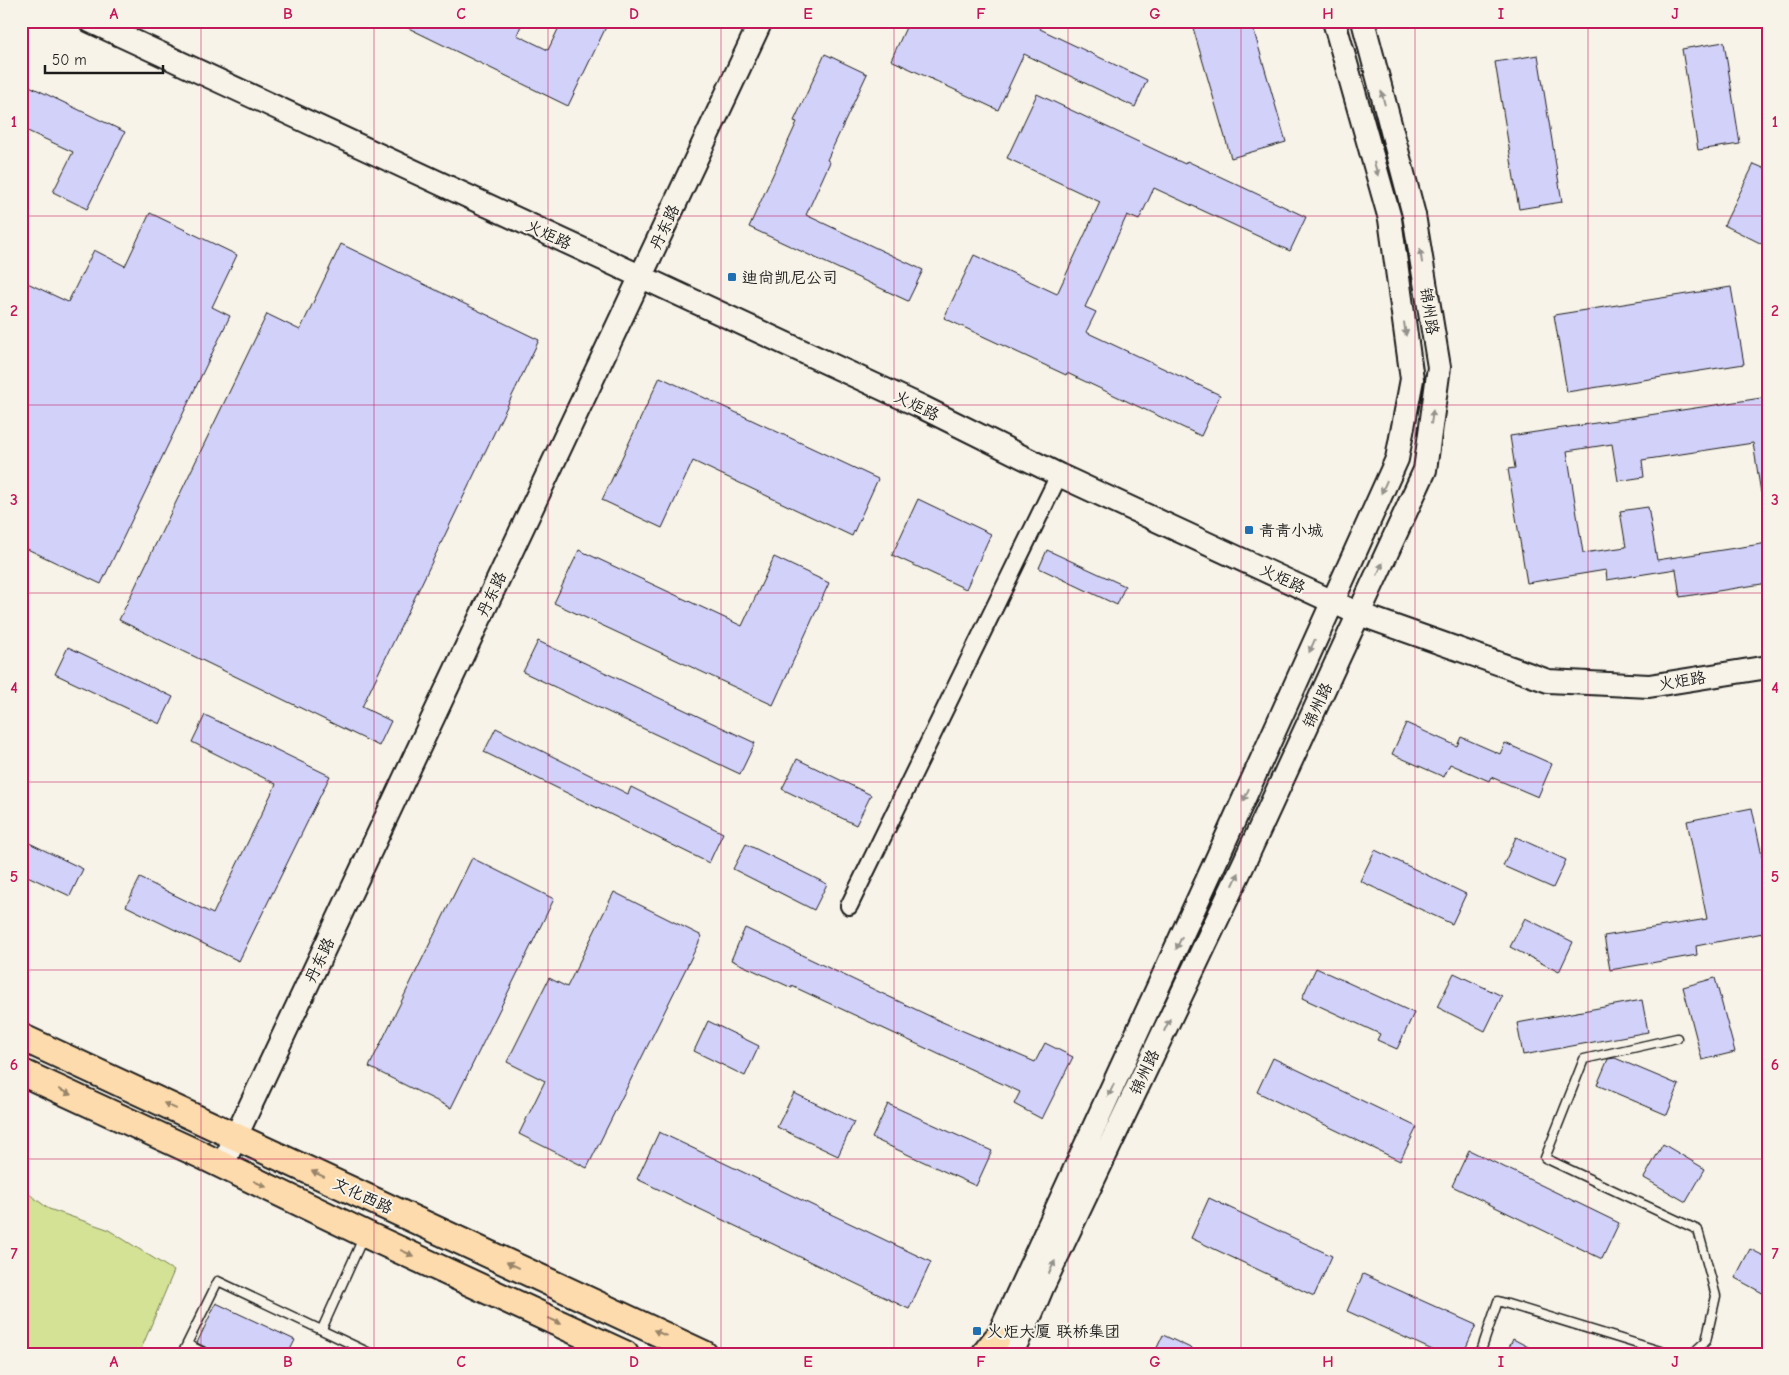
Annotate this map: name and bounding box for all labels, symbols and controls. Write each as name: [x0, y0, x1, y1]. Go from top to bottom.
text: A: [110, 5, 119, 23]
text: B: [283, 5, 293, 23]
text: C: [456, 5, 466, 23]
text: D: [629, 5, 639, 23]
text: E: [803, 5, 813, 23]
text: F: [976, 5, 986, 23]
text: G: [1149, 5, 1161, 23]
text: H: [1322, 5, 1334, 23]
text: I: [1498, 5, 1504, 23]
text: J: [1671, 5, 1679, 23]
scale bar: [45, 42, 162, 74]
text: 50 m: [52, 51, 87, 69]
one-way arrow: [1379, 91, 1387, 106]
text: 1: [11, 113, 17, 131]
text: 1: [1772, 113, 1778, 131]
one-way arrow: [1373, 162, 1381, 177]
street label: 丹东路: [647, 202, 683, 253]
street label: 火炬路: [523, 217, 574, 253]
one-way arrow: [1416, 248, 1424, 264]
place label: 迪尚凯尼公司: [742, 269, 838, 287]
marker: 迪尚凯尼公司: [726, 271, 738, 283]
street label: 锦州路: [1416, 286, 1442, 336]
text: 2: [10, 302, 18, 320]
text: 2: [1771, 302, 1779, 320]
one-way arrow: [1401, 321, 1409, 337]
street label: 火炬路: [891, 387, 942, 425]
one-way arrow: [1428, 409, 1436, 425]
one-way arrow: [1380, 480, 1388, 494]
text: 3: [10, 491, 18, 509]
text: 3: [1771, 491, 1779, 509]
place label: 青青小城: [1259, 522, 1323, 540]
marker: 青青小城: [1243, 524, 1255, 536]
street label: 火炬路: [1257, 561, 1308, 597]
one-way arrow: [1376, 562, 1384, 576]
street label: 丹东路: [474, 569, 510, 620]
one-way arrow: [1308, 639, 1316, 653]
street label: 火炬路: [1657, 668, 1707, 694]
text: 4: [10, 679, 18, 697]
text: 4: [1771, 679, 1779, 697]
street label: 锦州路: [1300, 680, 1336, 731]
one-way arrow: [1241, 788, 1249, 802]
text: 5: [10, 868, 18, 886]
text: 5: [1771, 868, 1779, 886]
one-way arrow: [1233, 872, 1241, 886]
street label: 丹东路: [302, 935, 338, 986]
one-way arrow: [1174, 936, 1182, 950]
one-way arrow: [1162, 1018, 1171, 1033]
street label: 锦州路: [1127, 1047, 1163, 1098]
text: 6: [10, 1056, 18, 1074]
text: 6: [1771, 1056, 1779, 1074]
one-way arrow: [1106, 1083, 1114, 1097]
one-way arrow: [58, 1088, 73, 1096]
one-way arrow: [163, 1102, 177, 1110]
one-way arrow: [311, 1170, 325, 1178]
street label: 文化西路: [330, 1174, 395, 1218]
one-way arrow: [253, 1180, 267, 1188]
text: 7: [10, 1245, 18, 1263]
text: 7: [1771, 1245, 1779, 1263]
one-way arrow: [400, 1249, 414, 1257]
one-way arrow: [506, 1260, 520, 1268]
one-way arrow: [1048, 1260, 1056, 1274]
one-way arrow: [547, 1317, 562, 1325]
place label: 火炬大厦 联桥集团: [987, 1323, 1120, 1341]
marker: 火炬大厦 联桥集团: [971, 1325, 983, 1337]
one-way arrow: [653, 1329, 667, 1337]
text: A: [110, 1353, 119, 1371]
text: B: [283, 1353, 293, 1371]
text: C: [456, 1353, 466, 1371]
text: D: [629, 1353, 639, 1371]
text: E: [803, 1353, 813, 1371]
text: F: [976, 1353, 986, 1371]
text: G: [1149, 1353, 1161, 1371]
text: H: [1322, 1353, 1334, 1371]
text: I: [1498, 1353, 1504, 1371]
text: J: [1671, 1353, 1679, 1371]

